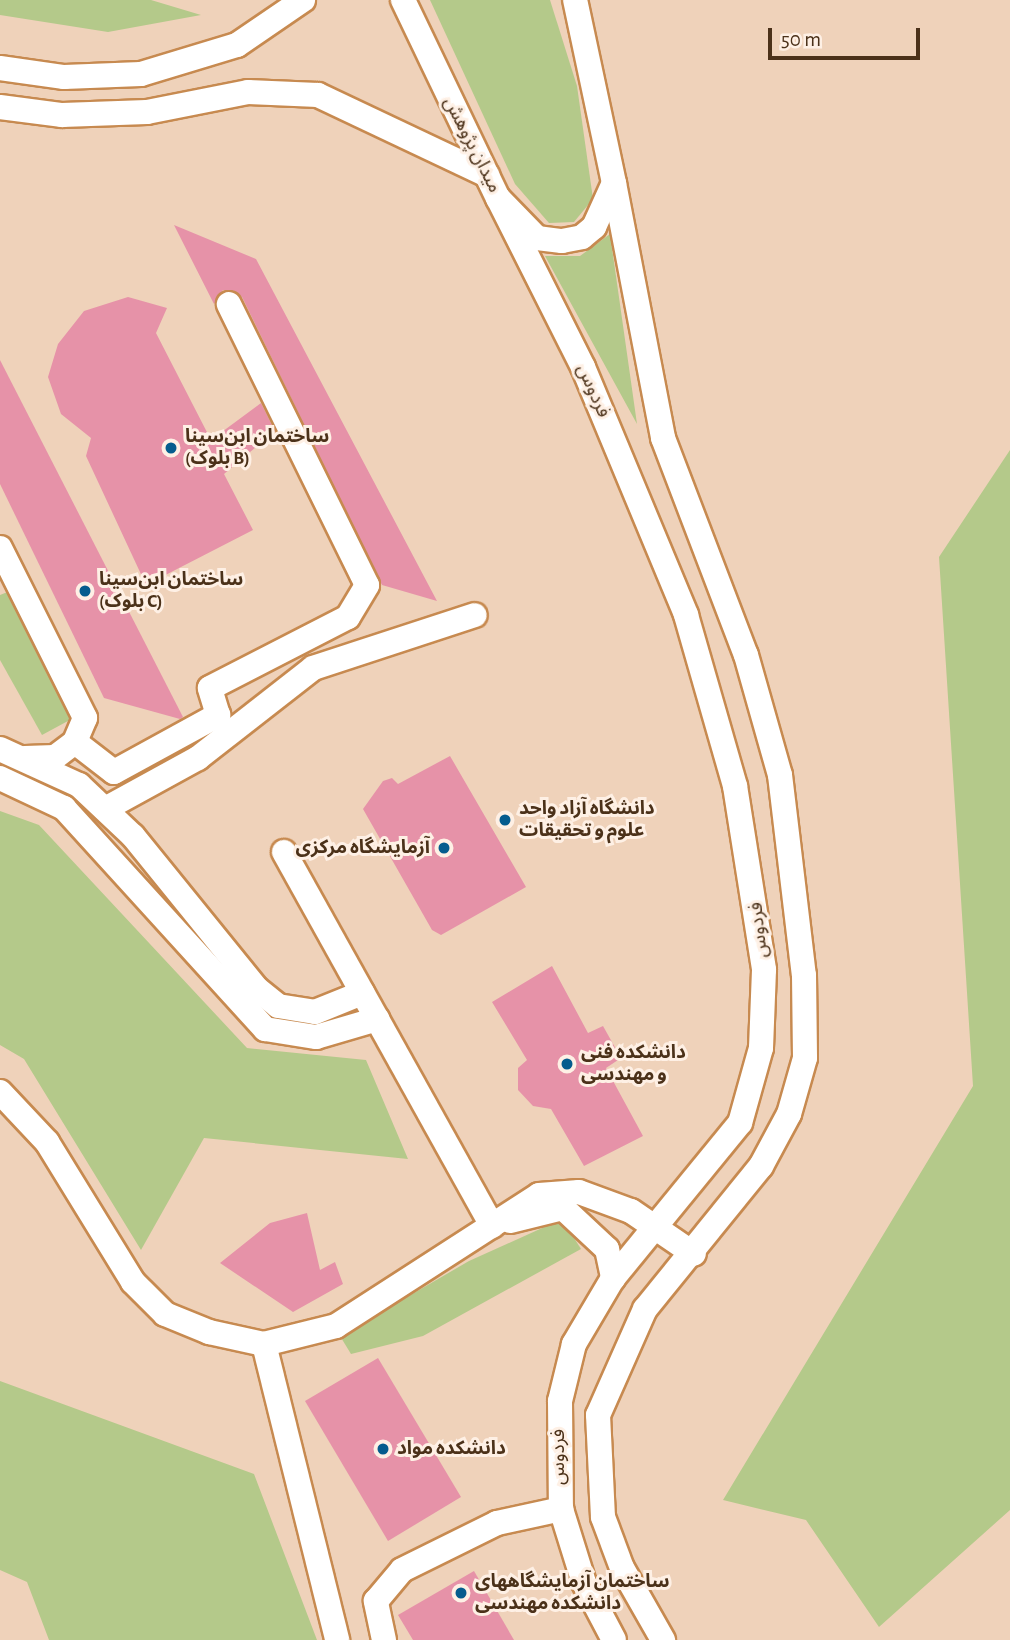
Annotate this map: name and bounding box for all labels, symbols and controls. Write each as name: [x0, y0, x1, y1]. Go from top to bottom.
scale bar: [772, 14, 924, 58]
text: 50 m: [781, 29, 821, 50]
street label: میدان پژوهش: [438, 93, 506, 197]
street label: فردوس: [571, 361, 615, 421]
place label: ساختمان ابن‌سینا (بلوک B): [185, 426, 329, 470]
marker: ساختمان ابن‌سینا (بلوک B): [163, 440, 179, 456]
place label: ساختمان ابن‌سینا (بلوک C): [99, 569, 243, 613]
marker: ساختمان ابن‌سینا (بلوک C): [77, 583, 93, 599]
place label: دانشگاه آزاد واحد علوم و تحقیقات: [519, 798, 655, 842]
marker: دانشگاه آزاد واحد علوم و تحقیقات: [497, 812, 513, 828]
place label: آزمایشگاه مرکزی: [295, 837, 430, 859]
marker: آزمایشگاه مرکزی: [436, 840, 452, 856]
street label: فردوس: [745, 901, 773, 959]
place label: دانشکده فنی و مهندسی: [581, 1042, 686, 1086]
marker: دانشکده فنی و مهندسی: [559, 1056, 575, 1072]
street label: فردوس: [548, 1429, 570, 1485]
place label: دانشکده مواد: [397, 1438, 506, 1460]
marker: دانشکده مواد: [375, 1441, 391, 1457]
place label: ساختمان آزمایشگاههای دانشکده مهندسی: [475, 1571, 669, 1615]
marker: ساختمان آزمایشگاههای دانشکده مهندسی: [453, 1585, 469, 1601]

